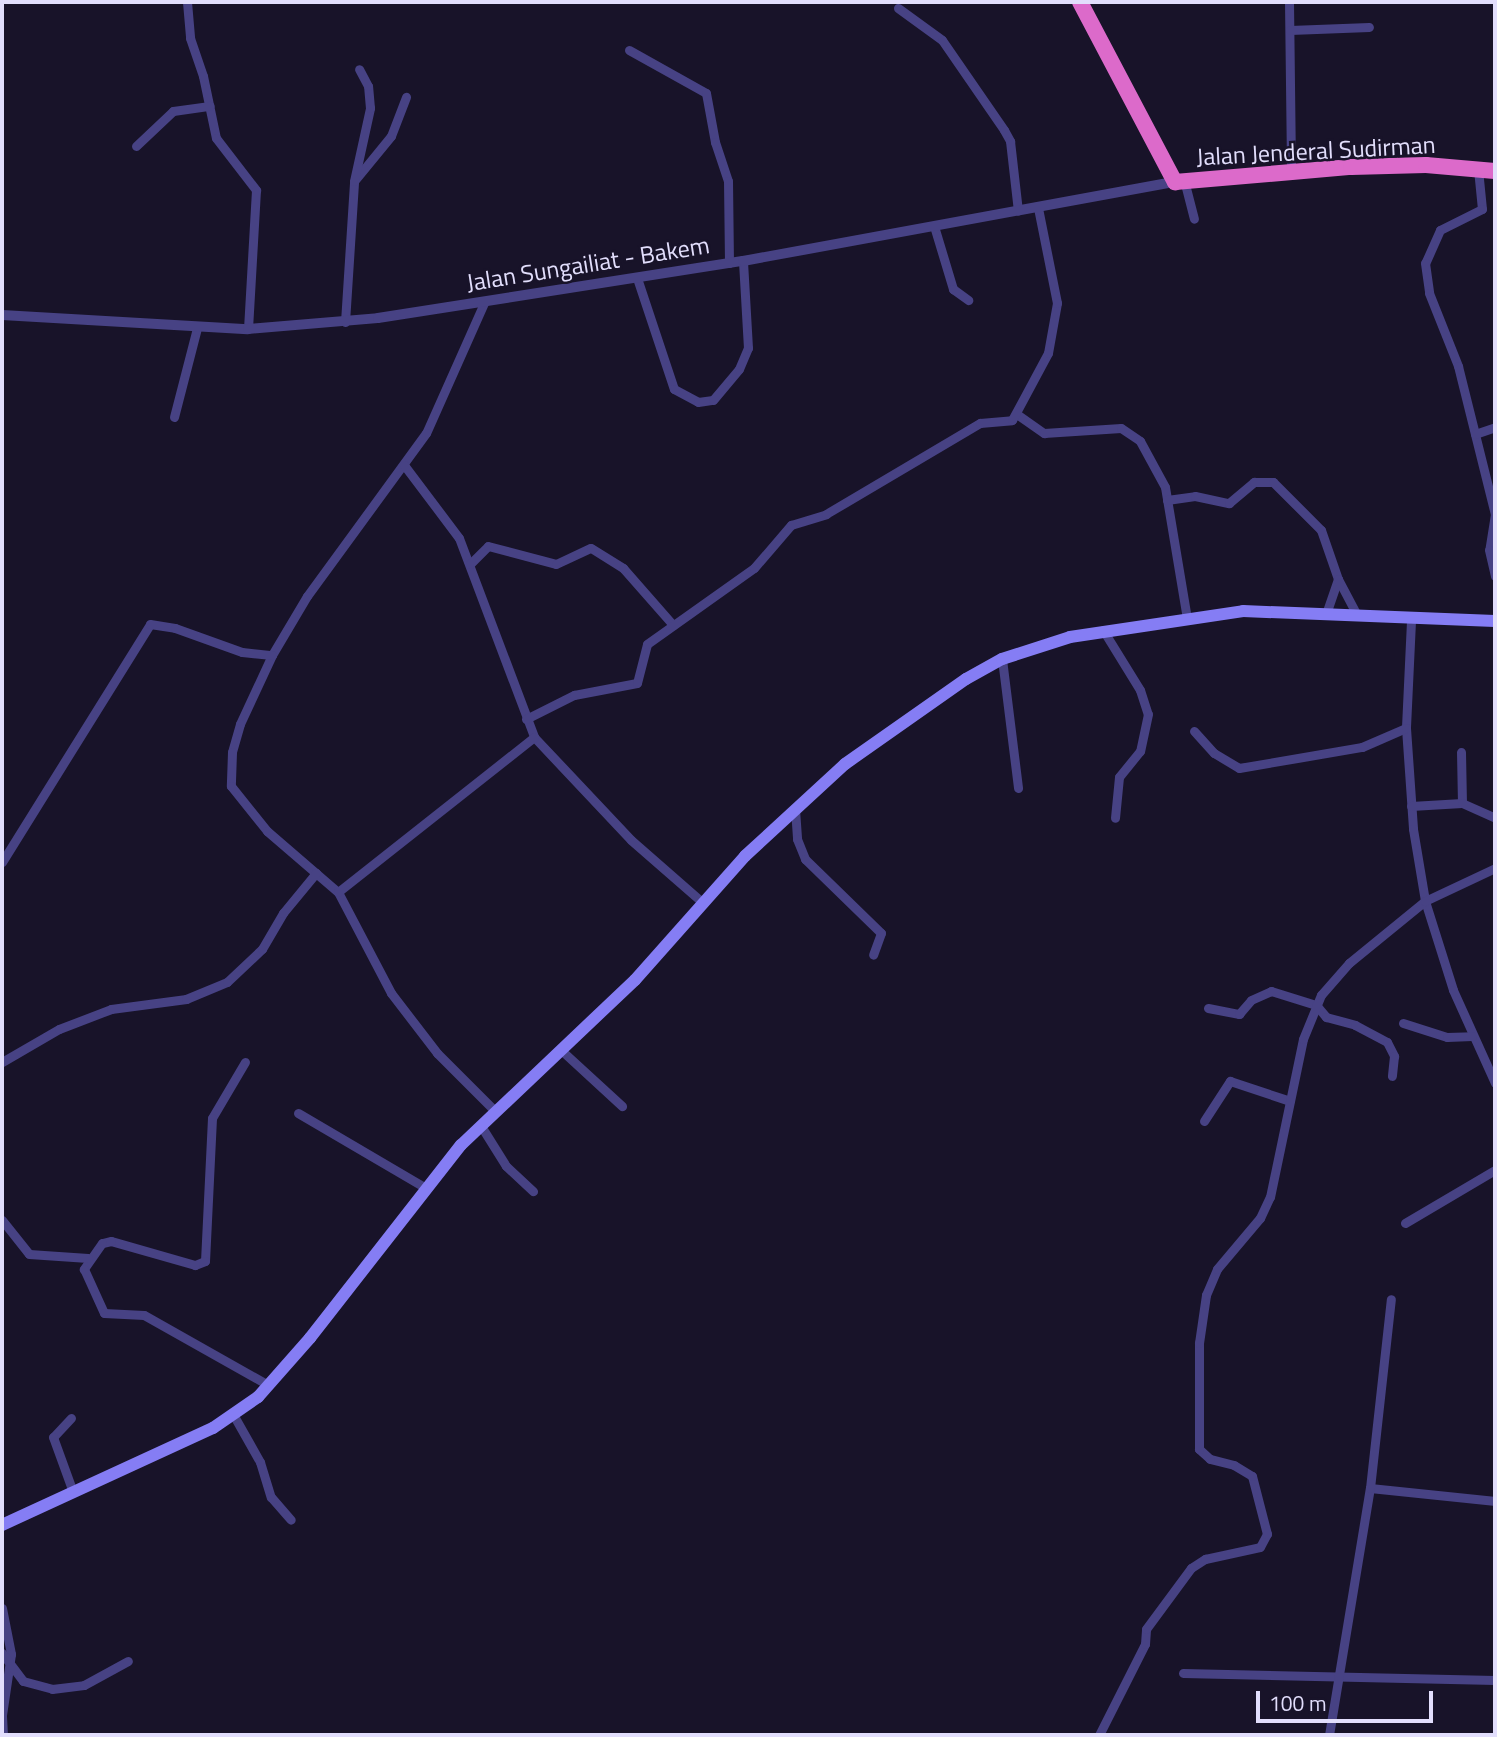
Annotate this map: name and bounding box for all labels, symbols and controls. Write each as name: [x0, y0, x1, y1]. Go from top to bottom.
street label: Jalan Jenderal Sudirman: [1196, 130, 1436, 172]
street label: Jalan Sungailiat - Bakem: [465, 231, 711, 297]
scale bar: [1259, 1678, 1436, 1722]
text: 100 m: [1269, 1687, 1326, 1719]

